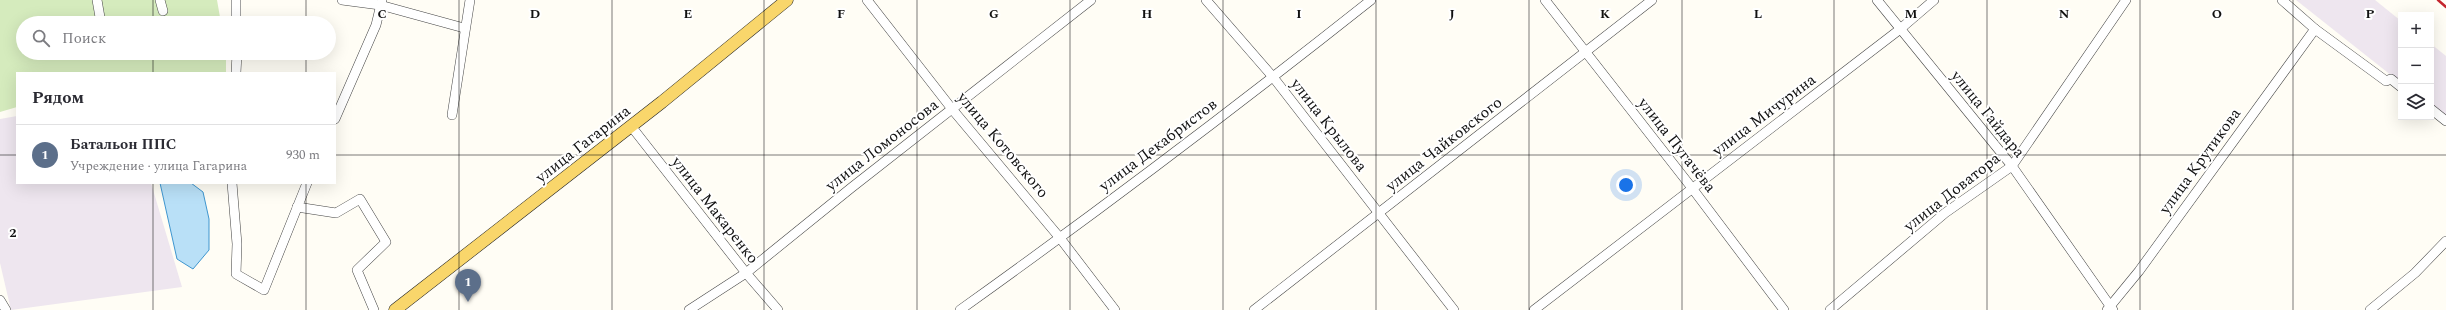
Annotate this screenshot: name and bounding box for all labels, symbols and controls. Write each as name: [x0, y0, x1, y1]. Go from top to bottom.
text: C: [377, 4, 387, 24]
text: D: [530, 4, 540, 24]
text: E: [684, 4, 693, 24]
text: F: [837, 4, 845, 24]
text: G: [989, 4, 999, 24]
text: H: [1142, 4, 1153, 24]
text: I: [1296, 4, 1302, 24]
text: J: [1449, 4, 1455, 24]
text: K: [1600, 4, 1610, 24]
text: L: [1754, 4, 1762, 24]
text: M: [1905, 4, 1918, 24]
text: N: [2059, 4, 2070, 24]
text: O: [2212, 4, 2222, 24]
text: P: [2366, 4, 2375, 24]
map controls: [2398, 12, 2434, 120]
button: +: [2398, 12, 2434, 48]
search box: [16, 16, 336, 60]
icon: search: [30, 27, 52, 49]
text: Поиск: [62, 27, 106, 50]
button: −: [2398, 48, 2434, 84]
street label: улица Гайдара: [1944, 64, 2031, 163]
street label: улица Мичурина: [1706, 68, 1821, 163]
street label: улица Крылова: [1284, 72, 1373, 177]
button: layers: [2398, 84, 2434, 120]
text: Рядом: [32, 85, 84, 111]
street label: улица Котовского: [951, 86, 1055, 203]
street label: улица Чайковского: [1380, 91, 1507, 198]
street label: улица Пугачёва: [1631, 91, 1722, 198]
street label: улица Ломоносова: [819, 93, 944, 198]
street label: улица Декабристов: [1093, 93, 1222, 198]
street label: улица Гагарина: [530, 99, 636, 189]
street label: улица Крутикова: [2153, 103, 2247, 220]
text: Батальон ППС: [70, 133, 176, 156]
text: 1: [41, 145, 49, 165]
text: 930 m: [286, 145, 320, 165]
street label: улица Доватора: [1898, 146, 2006, 238]
street label: улица Макаренко: [665, 150, 765, 269]
text: Учреждение · улица Гагарина: [70, 156, 247, 176]
your location: [1616, 175, 1636, 195]
text: 2: [9, 223, 17, 243]
pin: 1: [455, 269, 481, 302]

